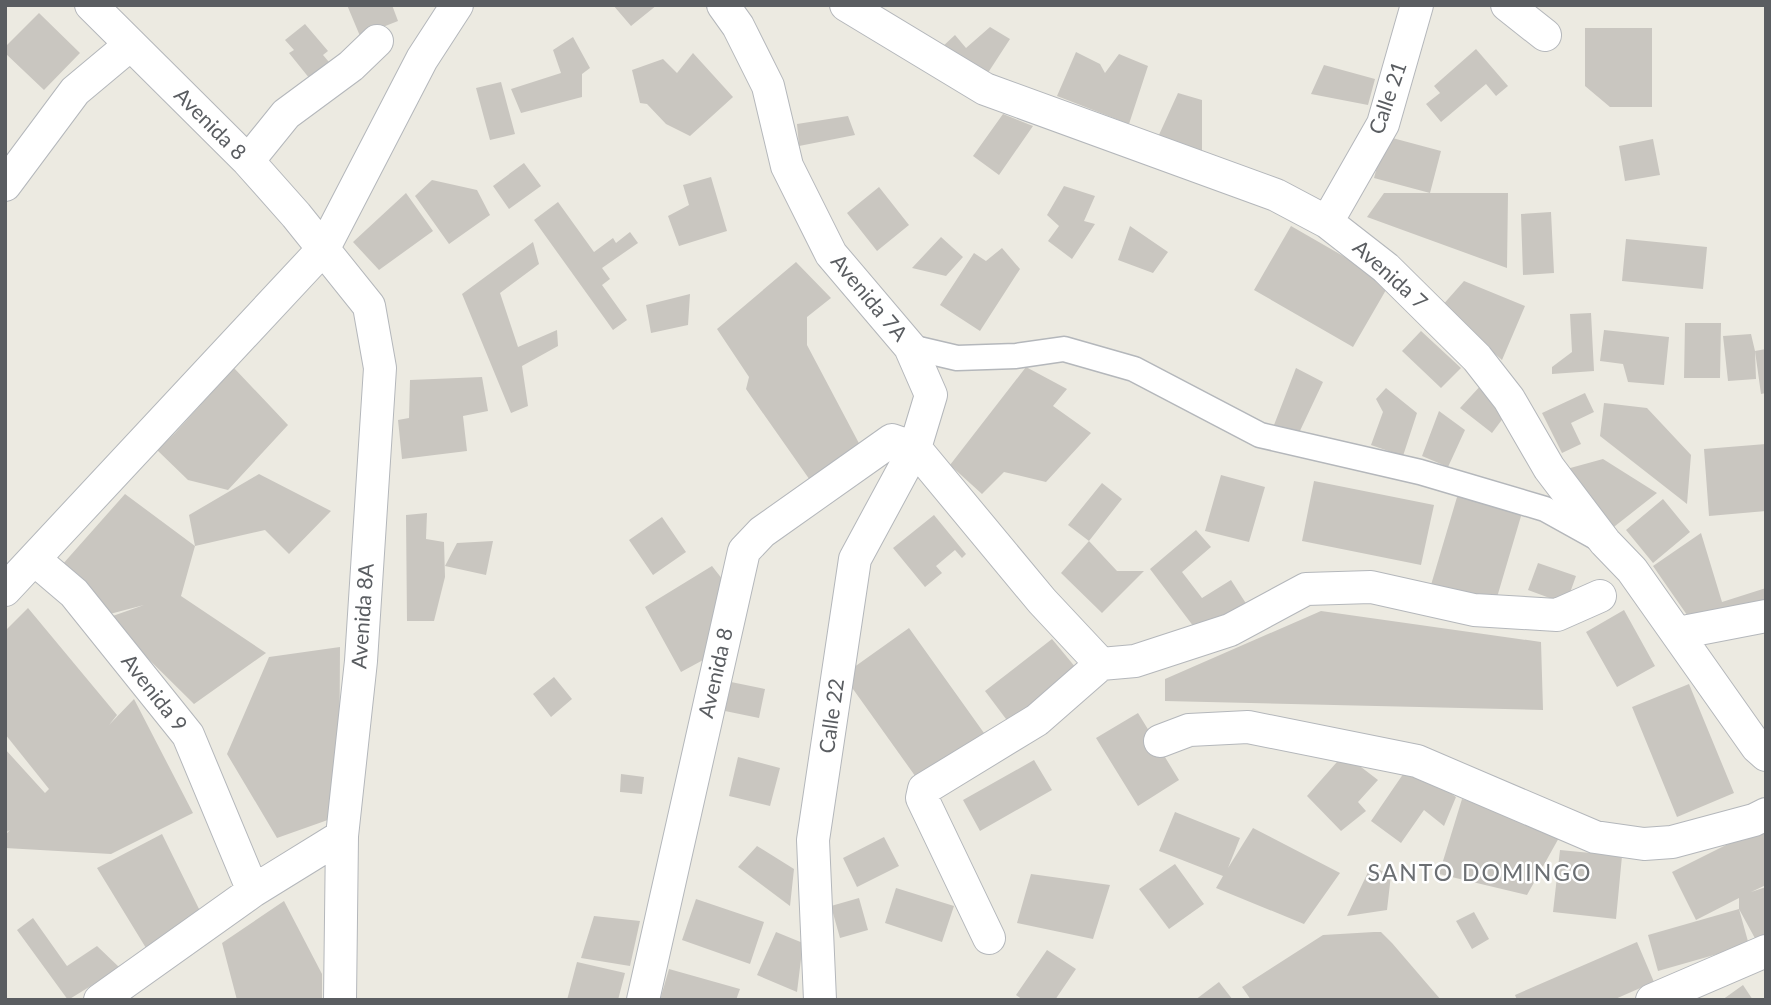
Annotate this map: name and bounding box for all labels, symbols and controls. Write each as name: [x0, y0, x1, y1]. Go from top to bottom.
street label: Calle 21: [1363, 58, 1411, 137]
street label: Avenida 8: [170, 82, 252, 164]
street label: Avenida 7: [1349, 234, 1433, 314]
street label: Avenida 7A: [827, 248, 914, 346]
street label: Avenida 8A: [345, 562, 378, 670]
street label: Avenida 8: [692, 625, 737, 720]
street label: Avenida 9: [117, 648, 193, 736]
street label: Calle 22: [813, 677, 848, 755]
district label: SANTO DOMINGO: [1368, 858, 1592, 886]

